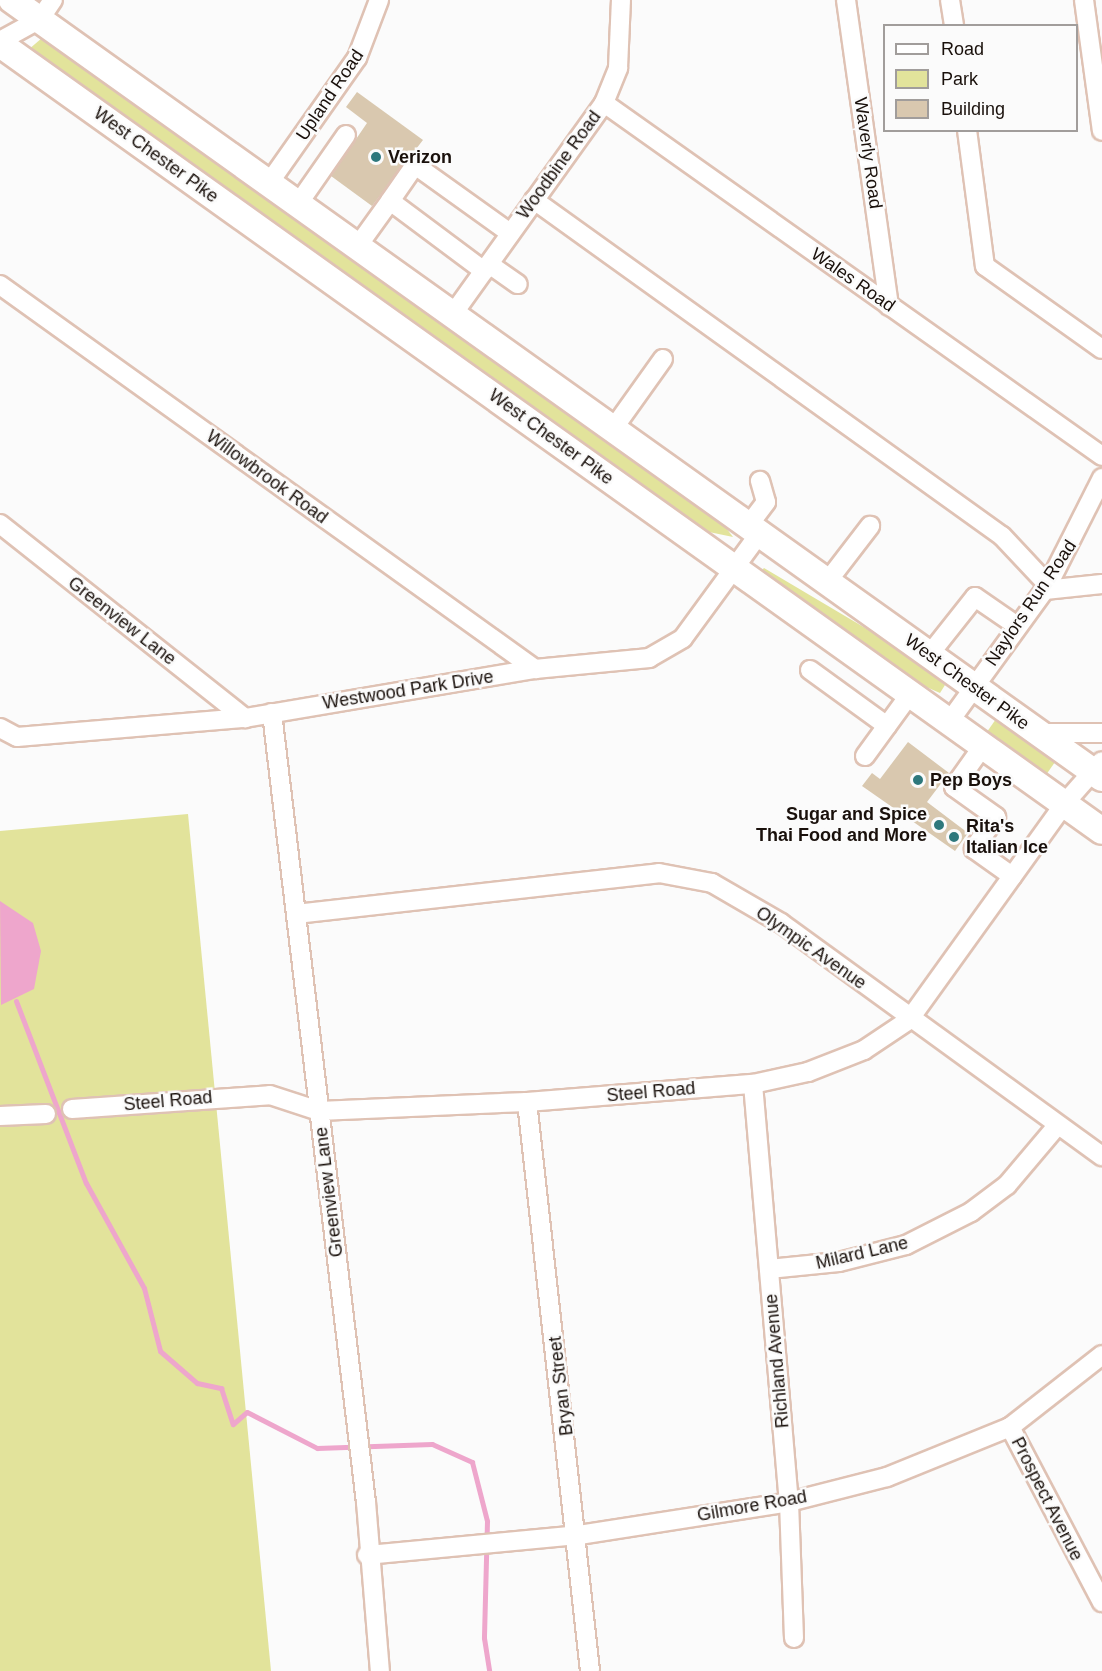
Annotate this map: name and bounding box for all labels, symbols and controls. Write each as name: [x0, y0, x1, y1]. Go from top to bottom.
legend: [883, 24, 1078, 132]
text: Road: [941, 39, 984, 59]
street label: Upland Road: [292, 45, 368, 145]
text: Park: [941, 69, 978, 89]
street label: Waverly Road: [849, 96, 887, 210]
text: Building: [941, 99, 1005, 119]
street label: West Chester Pike: [89, 103, 223, 207]
street label: Woodbine Road: [512, 107, 606, 223]
place label: Verizon: [388, 146, 452, 168]
marker: Verizon: [369, 150, 383, 164]
street label: Wales Road: [807, 243, 899, 317]
street label: West Chester Pike: [484, 385, 618, 489]
street label: Willowbrook Road: [202, 426, 332, 528]
street label: Naylors Run Road: [981, 536, 1081, 670]
street label: Greenview Lane: [64, 572, 180, 670]
street label: West Chester Pike: [900, 630, 1034, 734]
street label: Westwood Park Drive: [321, 666, 495, 714]
place label: Pep Boys: [930, 769, 1012, 791]
marker: Pep Boys: [911, 773, 925, 787]
place label: Sugar and Spice Thai Food and More: [756, 804, 927, 846]
place label: Rita's Italian Ice: [966, 816, 1048, 858]
marker: Sugar and Spice Thai Food and More: [932, 818, 946, 832]
marker: Rita's Italian Ice: [947, 830, 961, 844]
street label: Olympic Avenue: [751, 902, 871, 994]
street label: Steel Road: [606, 1077, 696, 1107]
street label: Steel Road: [123, 1086, 213, 1116]
street label: Greenview Lane: [310, 1126, 348, 1258]
street label: Milard Lane: [814, 1232, 910, 1274]
street label: Richland Avenue: [760, 1292, 794, 1430]
street label: Bryan Street: [544, 1335, 578, 1437]
street label: Prospect Avenue: [1006, 1433, 1088, 1565]
street label: Gilmore Road: [695, 1486, 809, 1526]

